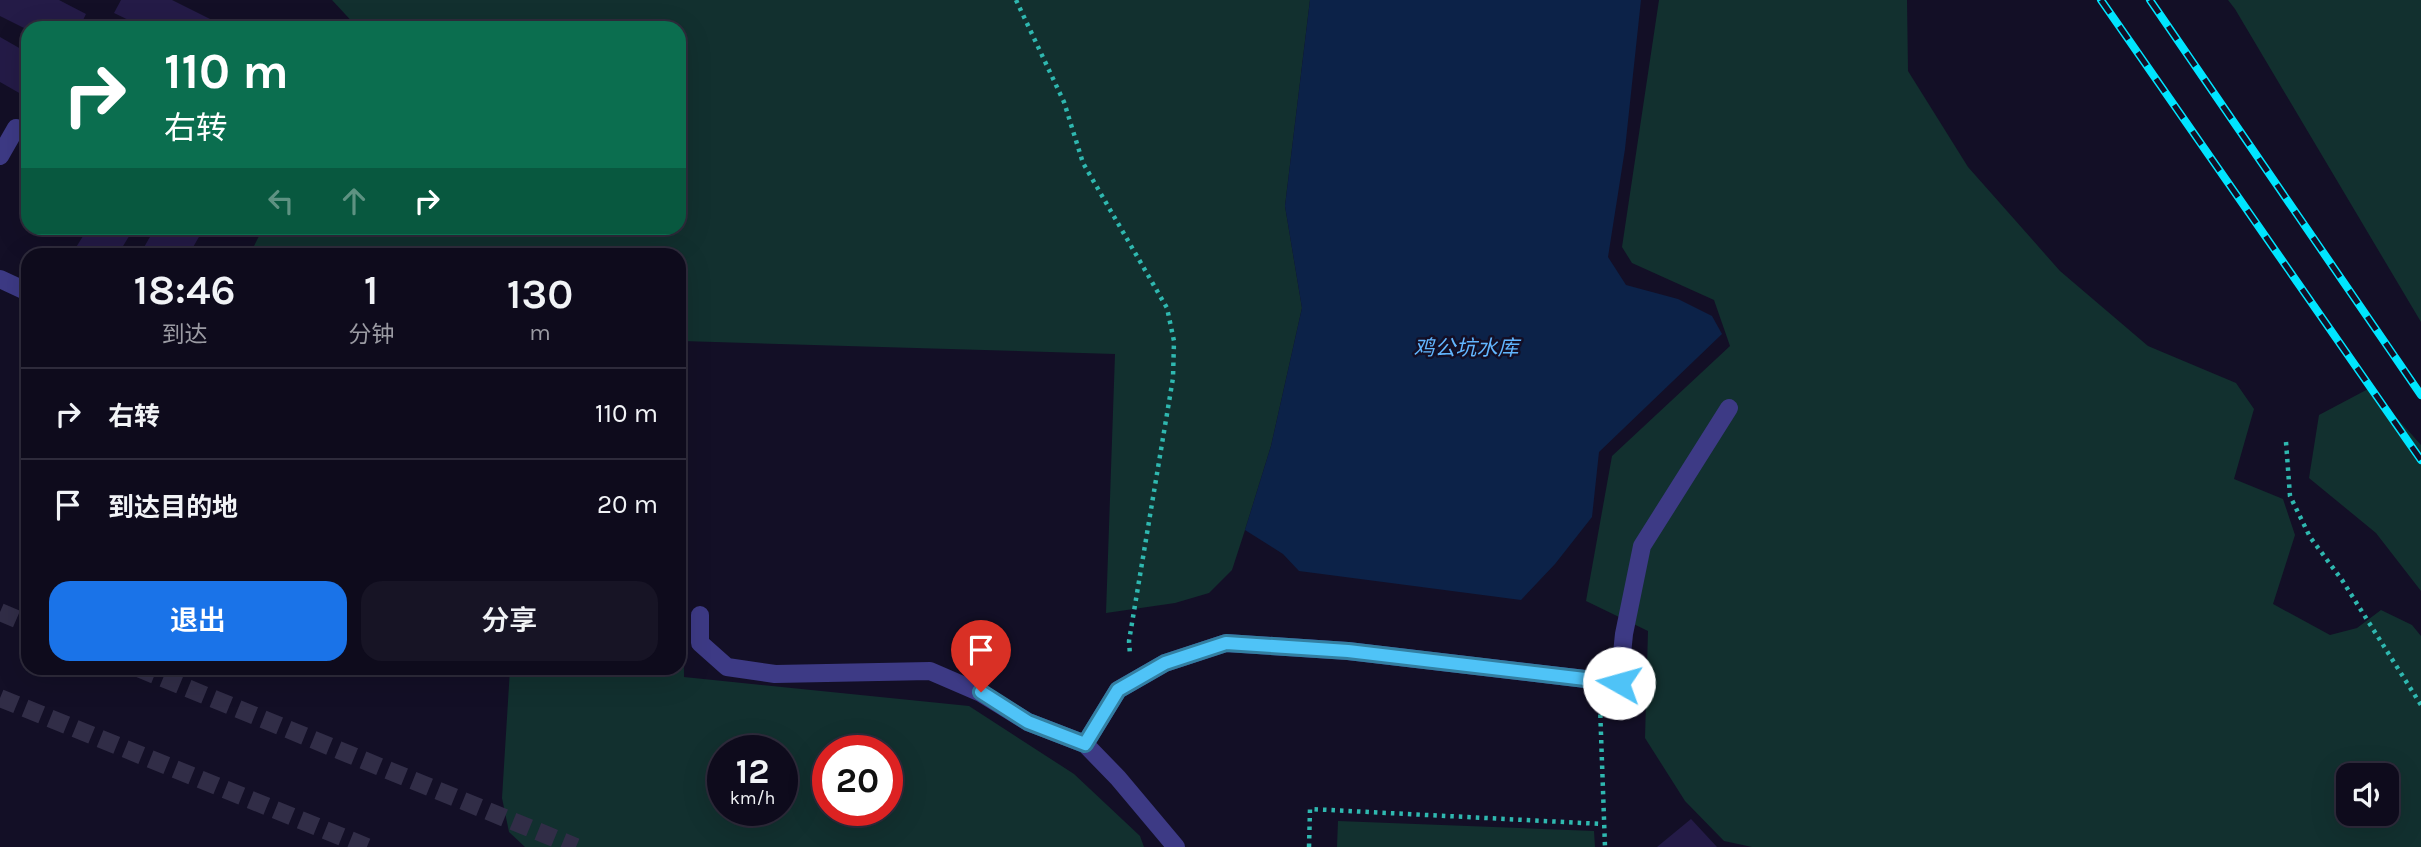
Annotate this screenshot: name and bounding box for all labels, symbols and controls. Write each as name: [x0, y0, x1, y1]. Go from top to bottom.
text: 110 m: [164, 43, 289, 100]
icon: right: [49, 49, 140, 140]
text: 右转: [164, 110, 228, 147]
icon: left: [262, 182, 300, 220]
icon: ahead: [335, 182, 373, 220]
icon: right: [408, 182, 446, 220]
text: 18:46: [134, 265, 236, 315]
text: 1: [364, 265, 379, 315]
text: 130: [507, 269, 573, 319]
text: m: [529, 319, 551, 346]
text: 到达: [162, 321, 208, 348]
text: 分钟: [348, 321, 394, 348]
water label: 鸡公坑水库: [1414, 336, 1521, 360]
icon: right: [49, 395, 87, 433]
text: 110 m: [595, 398, 658, 429]
text: 右转: [108, 401, 160, 432]
icon: arrive: [49, 486, 87, 524]
text: 20 m: [597, 489, 658, 520]
text: 到达目的地: [108, 492, 238, 523]
button: 退出: [49, 581, 347, 661]
button: 分享: [361, 581, 658, 661]
pin: [951, 620, 1011, 692]
icon: arrive: [962, 631, 1000, 669]
position arrow: [1582, 646, 1656, 720]
speed limit sign: 20: [812, 735, 903, 826]
text: 12: [736, 751, 769, 792]
map controls: [2336, 763, 2399, 826]
button: sound: [2336, 763, 2399, 826]
text: km/h: [730, 787, 775, 809]

